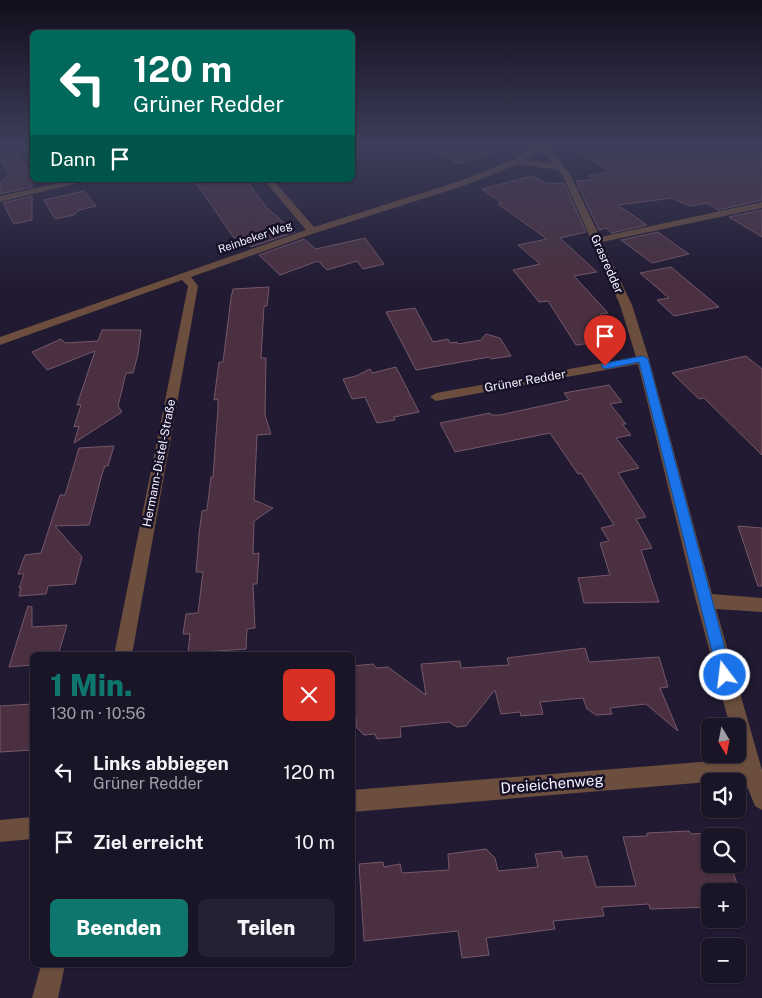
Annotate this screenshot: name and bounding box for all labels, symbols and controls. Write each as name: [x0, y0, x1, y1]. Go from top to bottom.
text: 120 m: [133, 49, 232, 90]
icon: left: [50, 50, 115, 115]
text: Grüner Redder: [133, 91, 284, 117]
icon: arrive: [106, 145, 134, 173]
text: Dann: [50, 148, 96, 170]
street label: Reinbeker Weg: [216, 219, 294, 255]
street label: Grasredder: [588, 232, 626, 296]
pin: [584, 315, 626, 366]
icon: arrive: [591, 322, 619, 350]
street label: Grüner Redder: [483, 367, 567, 395]
street label: Hermann-Distel-Straße: [140, 398, 178, 528]
position arrow: [698, 648, 750, 700]
text: 1 Min.: [50, 667, 133, 703]
button: close: [283, 669, 335, 721]
text: 130 m · 10:56: [50, 704, 145, 723]
north arrow: [701, 718, 746, 762]
map controls: [701, 718, 746, 983]
text: Links abbiegen: [93, 752, 229, 774]
icon: left: [50, 758, 78, 786]
text: 120 m: [283, 761, 335, 783]
street label: Dreieichenweg: [500, 771, 604, 796]
button: sound: [701, 773, 746, 818]
text: Grüner Redder: [93, 774, 203, 793]
icon: arrive: [50, 828, 78, 856]
button: search: [701, 828, 746, 873]
text: Ziel erreicht: [93, 831, 204, 853]
text: 10 m: [295, 831, 335, 853]
button: +: [701, 883, 746, 928]
button: Beenden: [50, 899, 188, 957]
button: Teilen: [198, 899, 335, 957]
button: −: [701, 938, 746, 983]

